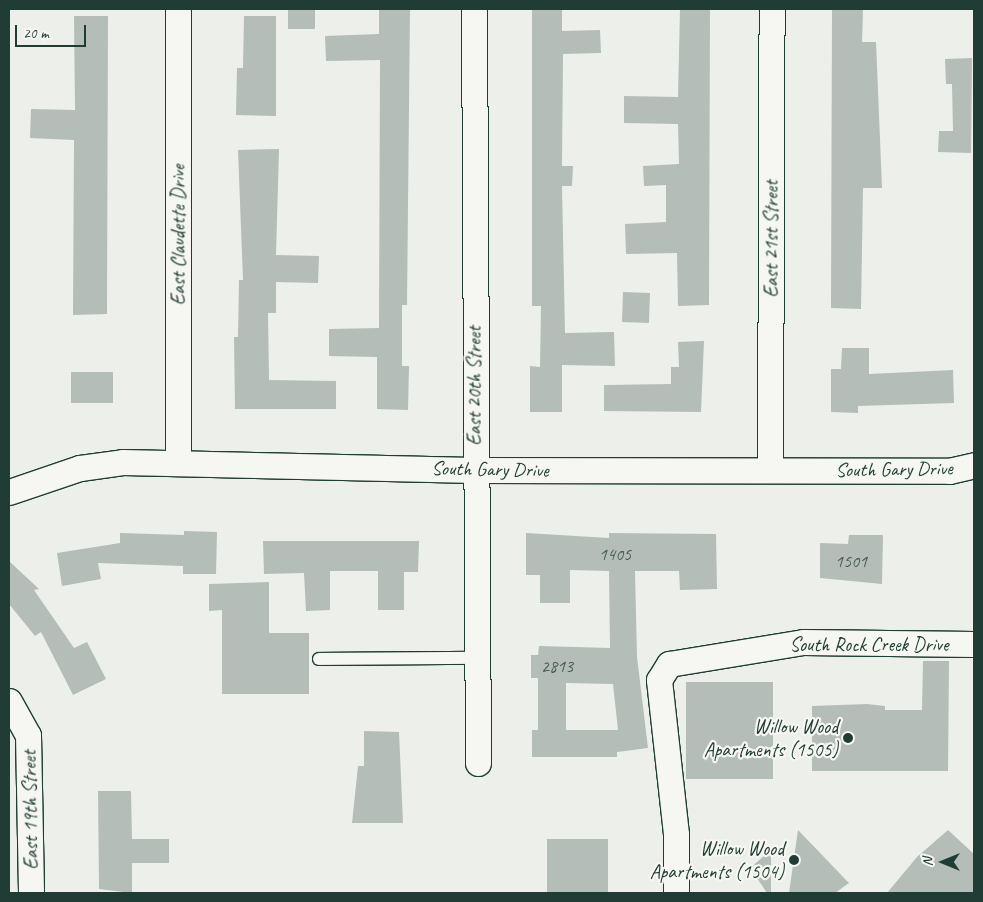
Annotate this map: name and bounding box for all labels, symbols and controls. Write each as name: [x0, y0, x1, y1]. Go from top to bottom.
scale bar: [18, 15, 89, 47]
text: 20 m: [23, 24, 49, 43]
street label: East Claudette Drive: [166, 164, 190, 306]
street label: East 21st Street: [759, 180, 783, 298]
street label: East 20th Street: [462, 326, 486, 446]
street label: South Gary Drive: [431, 456, 549, 482]
street label: South Gary Drive: [835, 456, 953, 482]
house number: 1405: [599, 543, 631, 565]
house number: 1501: [835, 550, 867, 572]
street label: South Rock Creek Drive: [789, 632, 949, 656]
house number: 2813: [541, 655, 573, 677]
place label: Willow Wood Apartments (1505): [704, 714, 838, 761]
marker: Willow Wood Apartments (1505): [842, 732, 854, 744]
street label: East 19th Street: [17, 750, 43, 870]
place label: Willow Wood Apartments (1504): [650, 836, 784, 883]
north arrow: [918, 837, 968, 887]
marker: Willow Wood Apartments (1504): [788, 854, 800, 866]
text: N: [919, 858, 936, 866]

